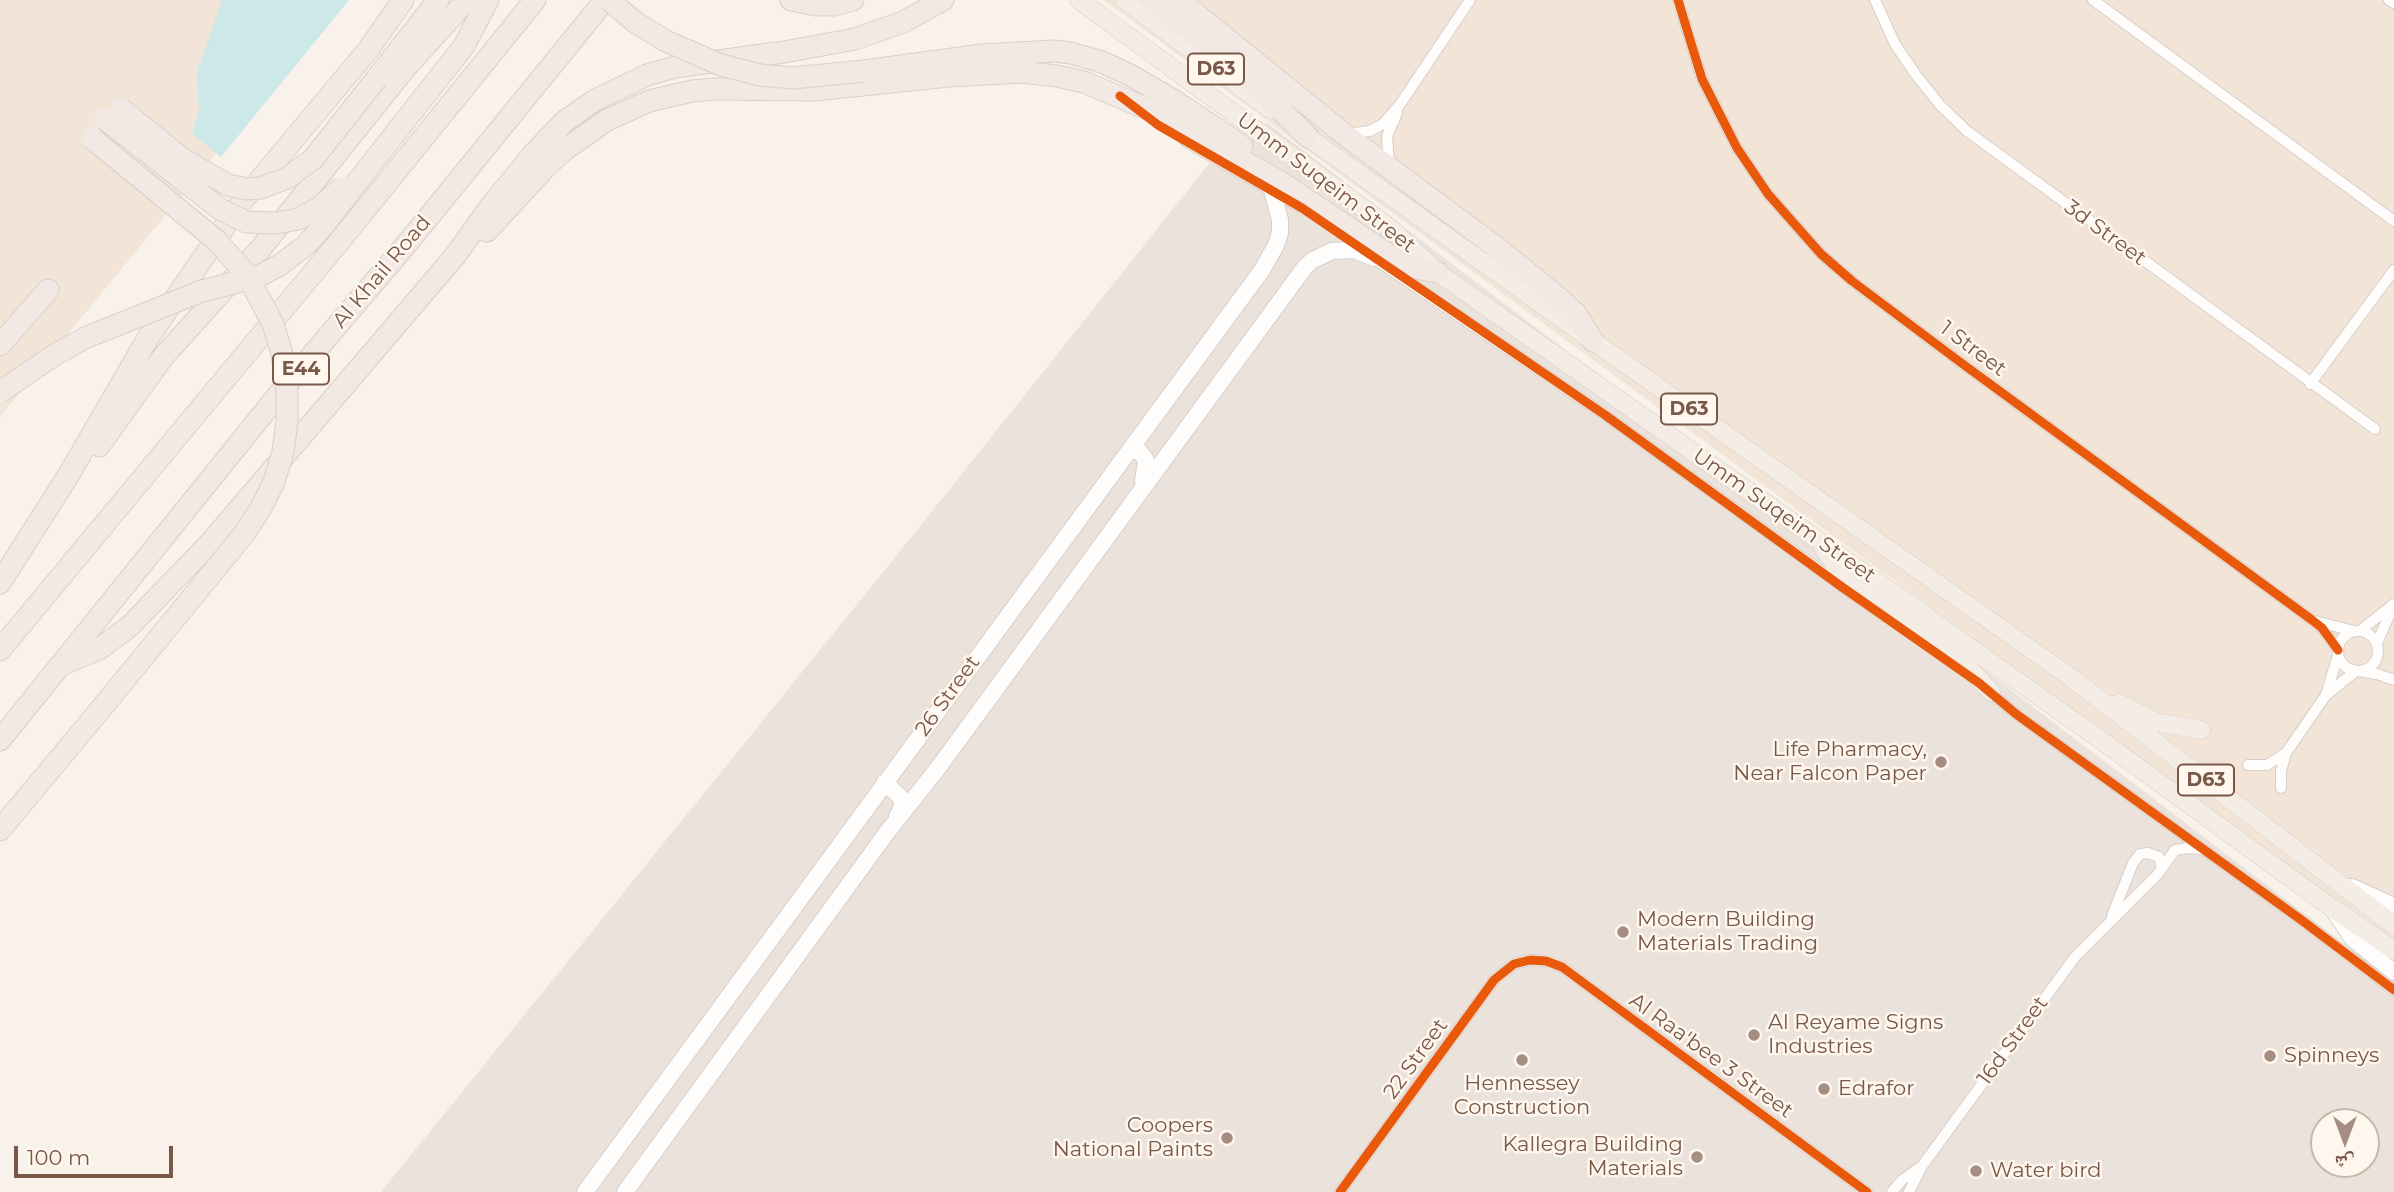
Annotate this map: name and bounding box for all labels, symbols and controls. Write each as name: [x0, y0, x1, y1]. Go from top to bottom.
road number: D63: [1188, 54, 1244, 85]
street label: Umm Suqeim Street: [1232, 107, 1420, 259]
street label: 3d Street: [2059, 195, 2151, 271]
street label: Al Khail Road: [328, 210, 436, 334]
street label: 1 Street: [1935, 316, 2011, 382]
road number: E44: [273, 354, 329, 384]
road number: D63: [1661, 394, 1717, 424]
street label: Umm Suqeim Street: [1688, 443, 1880, 589]
street label: 26 Street: [910, 651, 986, 741]
place label: Life Pharmacy, Near Falcon Paper: [1733, 737, 1927, 787]
marker: Life Pharmacy, Near Falcon Paper: [1933, 754, 1949, 770]
road number: D63: [2178, 764, 2234, 796]
place label: Modern Building Materials Trading: [1637, 907, 1818, 957]
marker: Modern Building Materials Trading: [1615, 924, 1631, 940]
street label: Al Raa'bee 3 Street: [1624, 988, 1798, 1124]
street label: 16d Street: [1972, 992, 2054, 1090]
place label: Al Reyame Signs Industries: [1768, 1010, 1943, 1060]
street label: 22 Street: [1379, 1014, 1453, 1104]
marker: Al Reyame Signs Industries: [1746, 1027, 1762, 1043]
place label: Spinneys: [2284, 1043, 2379, 1069]
marker: Spinneys: [2262, 1048, 2278, 1064]
marker: Hennessey Construction: [1514, 1052, 1530, 1068]
place label: Hennessey Construction: [1454, 1071, 1590, 1121]
place label: Edrafor: [1838, 1076, 1915, 1102]
marker: Edrafor: [1816, 1081, 1832, 1097]
north arrow: [2310, 1108, 2380, 1178]
place label: Coopers National Paints: [1053, 1113, 1213, 1163]
marker: Coopers National Paints: [1219, 1130, 1235, 1146]
scale bar: [18, 1132, 177, 1176]
place label: Kallegra Building Materials: [1502, 1132, 1683, 1182]
text: 100 m: [27, 1145, 90, 1170]
marker: Kallegra Building Materials: [1689, 1149, 1705, 1165]
text: ش: [2335, 1151, 2355, 1174]
place label: Water bird: [1990, 1158, 2102, 1184]
marker: Water bird: [1968, 1163, 1984, 1179]

